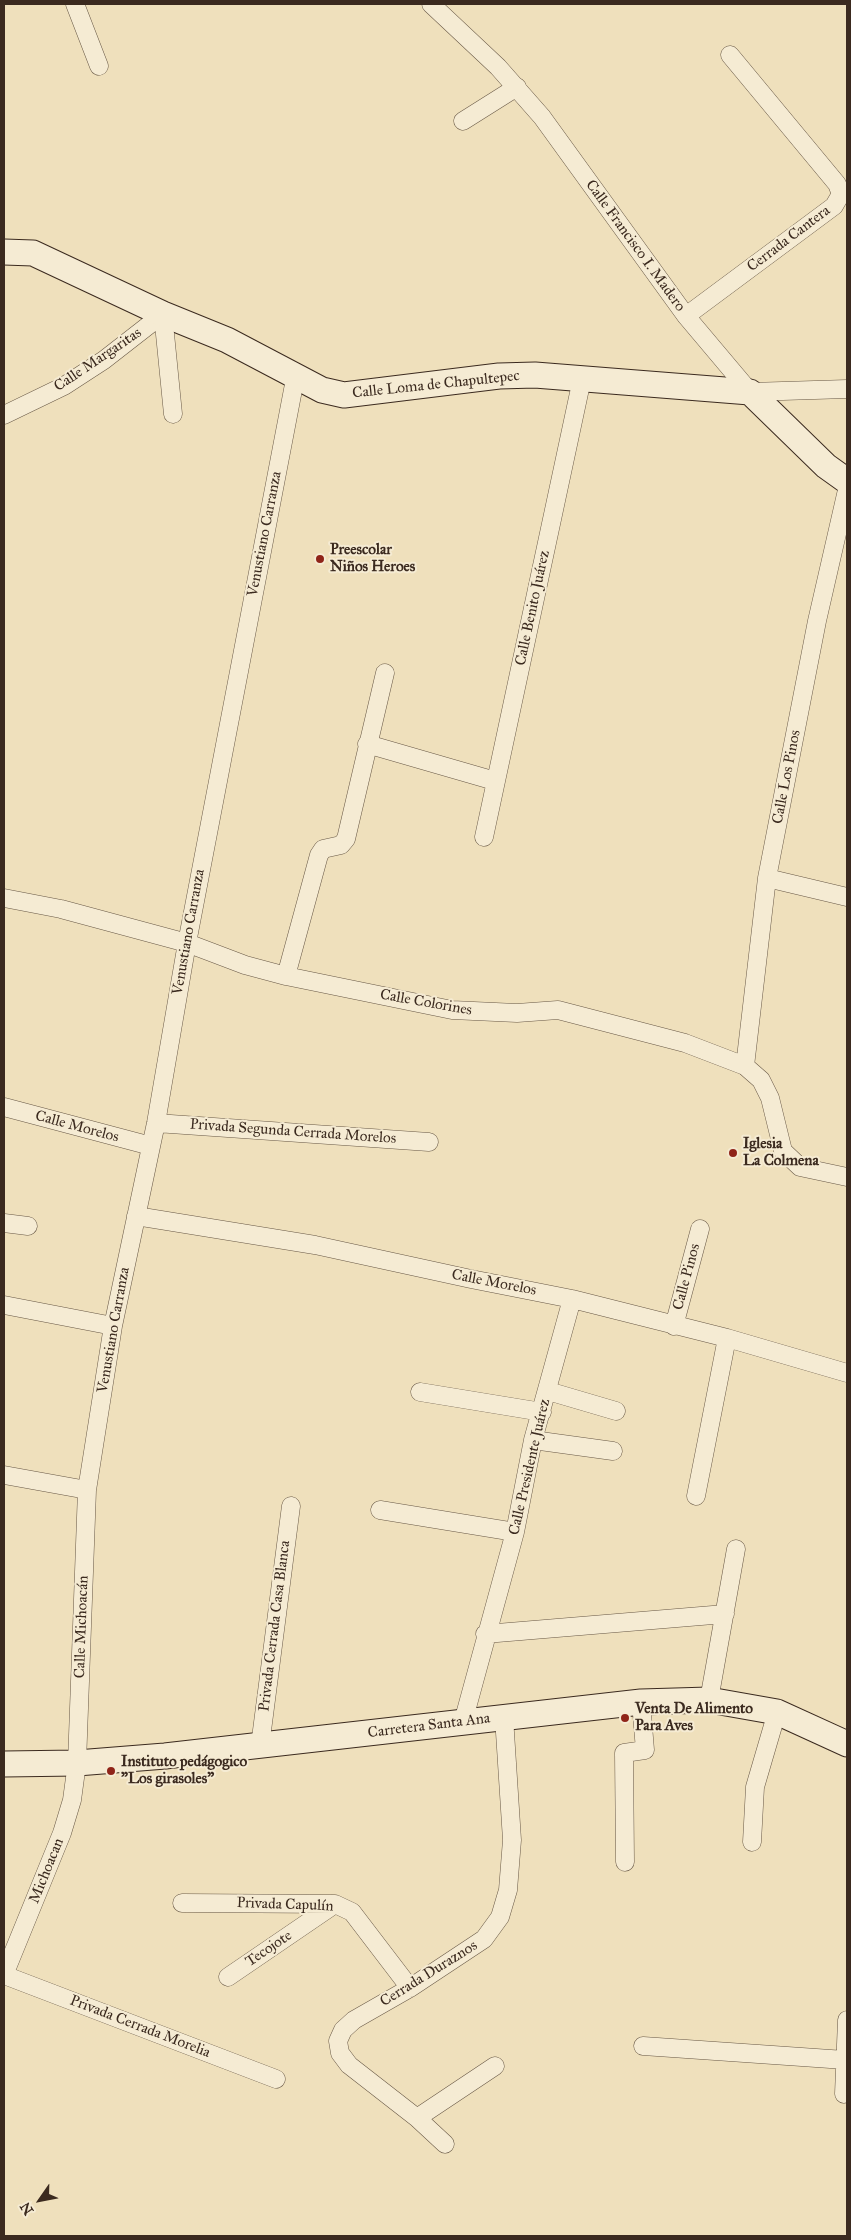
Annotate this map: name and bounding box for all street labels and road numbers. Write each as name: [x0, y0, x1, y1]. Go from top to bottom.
street label: Calle Francisco I. Madero: [581, 177, 689, 315]
street label: Cerrada Cantera: [744, 202, 834, 276]
street label: Calle Margaritas: [51, 324, 145, 396]
street label: Calle Loma de Chapultepec: [352, 367, 520, 403]
street label: Venustiano Carranza: [244, 470, 286, 598]
street label: Calle Benito Juárez: [512, 549, 554, 667]
street label: Calle Los Pinos: [769, 728, 805, 826]
street label: Venustiano Carranza: [169, 868, 209, 996]
street label: Calle Colorines: [379, 986, 473, 1020]
street label: Calle Morelos: [33, 1107, 121, 1147]
street label: Privada Segunda Cerrada Morelos: [189, 1116, 397, 1148]
street label: Calle Pinos: [669, 1242, 705, 1312]
street label: Venustiano Carranza: [94, 1266, 134, 1394]
street label: Calle Morelos: [450, 1266, 538, 1300]
street label: Calle Presidente Juárez: [506, 1397, 554, 1537]
street label: Privada Cerrada Casa Blanca: [256, 1539, 294, 1713]
street label: Calle Michoacán: [71, 1575, 93, 1679]
street label: Carretera Santa Ana: [367, 1710, 491, 1742]
street label: Michoacan: [26, 1836, 68, 1906]
street label: Privada Capulín: [236, 1894, 334, 1916]
street label: Tecojote: [242, 1927, 296, 1971]
street label: Cerrada Duraznos: [377, 1937, 481, 2011]
street label: Privada Cerrada Morelia: [67, 1992, 213, 2062]

